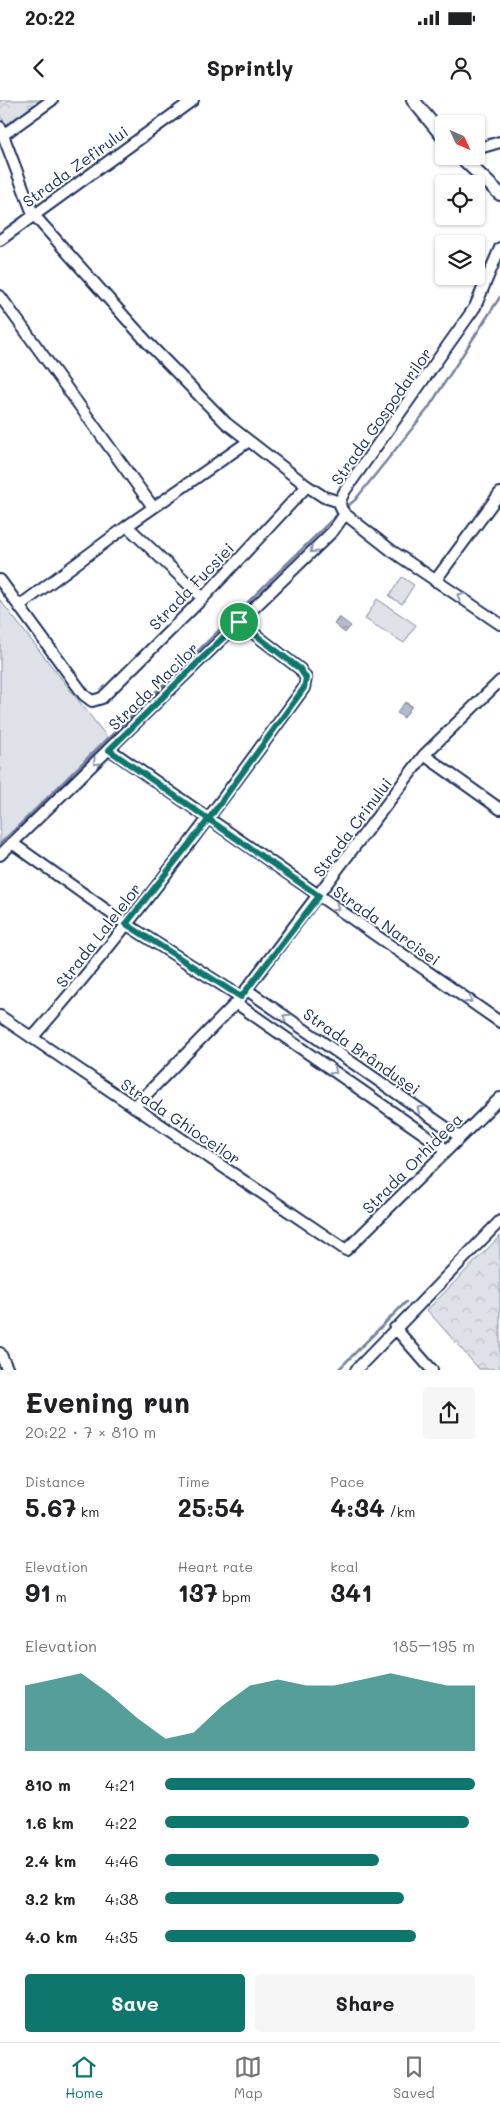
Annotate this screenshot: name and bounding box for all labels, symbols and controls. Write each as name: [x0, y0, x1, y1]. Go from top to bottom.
text: 20:22: [25, 5, 75, 30]
text: Sprintly: [207, 53, 293, 82]
icon: back: [25, 54, 53, 82]
icon: person: [447, 54, 475, 82]
north arrow: [435, 115, 485, 165]
map controls: [435, 115, 485, 285]
street label: Strada Zefirului: [18, 121, 132, 211]
button: locate: [435, 175, 485, 225]
button: layers: [435, 235, 485, 285]
street label: Strada Gospodarilor: [326, 343, 436, 489]
street label: Strada Fucsiei: [144, 538, 238, 634]
one-way arrow: [309, 544, 318, 553]
one-way arrow: [456, 593, 465, 603]
pin: [218, 601, 260, 643]
icon: arrive: [225, 608, 253, 636]
street label: Strada Macilor: [103, 638, 203, 734]
one-way arrow: [93, 756, 102, 765]
street label: Strada Crinului: [308, 773, 396, 881]
street label: Strada Lalelelor: [51, 878, 145, 992]
street label: Strada Narcisei: [329, 880, 445, 970]
one-way arrow: [330, 902, 339, 911]
one-way arrow: [463, 994, 473, 1003]
street label: Strada Brândușei: [299, 1003, 424, 1100]
one-way arrow: [282, 1014, 292, 1023]
one-way arrow: [328, 1065, 337, 1074]
street label: Strada Ghioceilor: [117, 1073, 245, 1169]
one-way arrow: [416, 1106, 425, 1116]
street label: Strada Orhideea: [357, 1108, 467, 1218]
text: Evening run: [25, 1384, 190, 1420]
button: share: [423, 1387, 475, 1439]
text: 20:22 · 7 × 810 m: [25, 1421, 156, 1442]
text: Distance: [25, 1472, 85, 1491]
text: Time: [178, 1472, 210, 1491]
text: Pace: [330, 1472, 365, 1491]
text: 5.67: [25, 1491, 76, 1523]
text: 25:54: [178, 1491, 245, 1523]
text: 4:34: [330, 1491, 385, 1523]
text: km: [76, 1502, 99, 1521]
text: /km: [385, 1502, 415, 1521]
text: Elevation: [25, 1557, 88, 1576]
text: Heart rate: [178, 1557, 253, 1576]
text: kcal: [330, 1557, 358, 1576]
text: 91: [25, 1576, 51, 1608]
text: 137: [178, 1576, 218, 1608]
text: 341: [330, 1576, 372, 1608]
text: m: [51, 1587, 67, 1606]
text: bpm: [218, 1587, 251, 1606]
text: Elevation: [25, 1635, 97, 1656]
text: 185–195 m: [392, 1635, 475, 1656]
text: 810 m: [25, 1774, 71, 1795]
text: 4:21: [105, 1774, 135, 1795]
text: 1.6 km: [25, 1812, 74, 1833]
text: 4:22: [105, 1812, 137, 1833]
text: 2.4 km: [25, 1850, 76, 1871]
text: 4:46: [105, 1850, 138, 1871]
text: 3.2 km: [25, 1888, 76, 1909]
text: 4:38: [105, 1888, 138, 1909]
text: 4.0 km: [25, 1926, 77, 1947]
text: 4:35: [105, 1926, 138, 1947]
button: Save: [25, 1974, 245, 2032]
button: Share: [255, 1974, 475, 2032]
tab: Home: [65, 2053, 103, 2102]
tab: Map: [234, 2053, 263, 2102]
tab: Saved: [393, 2053, 435, 2102]

